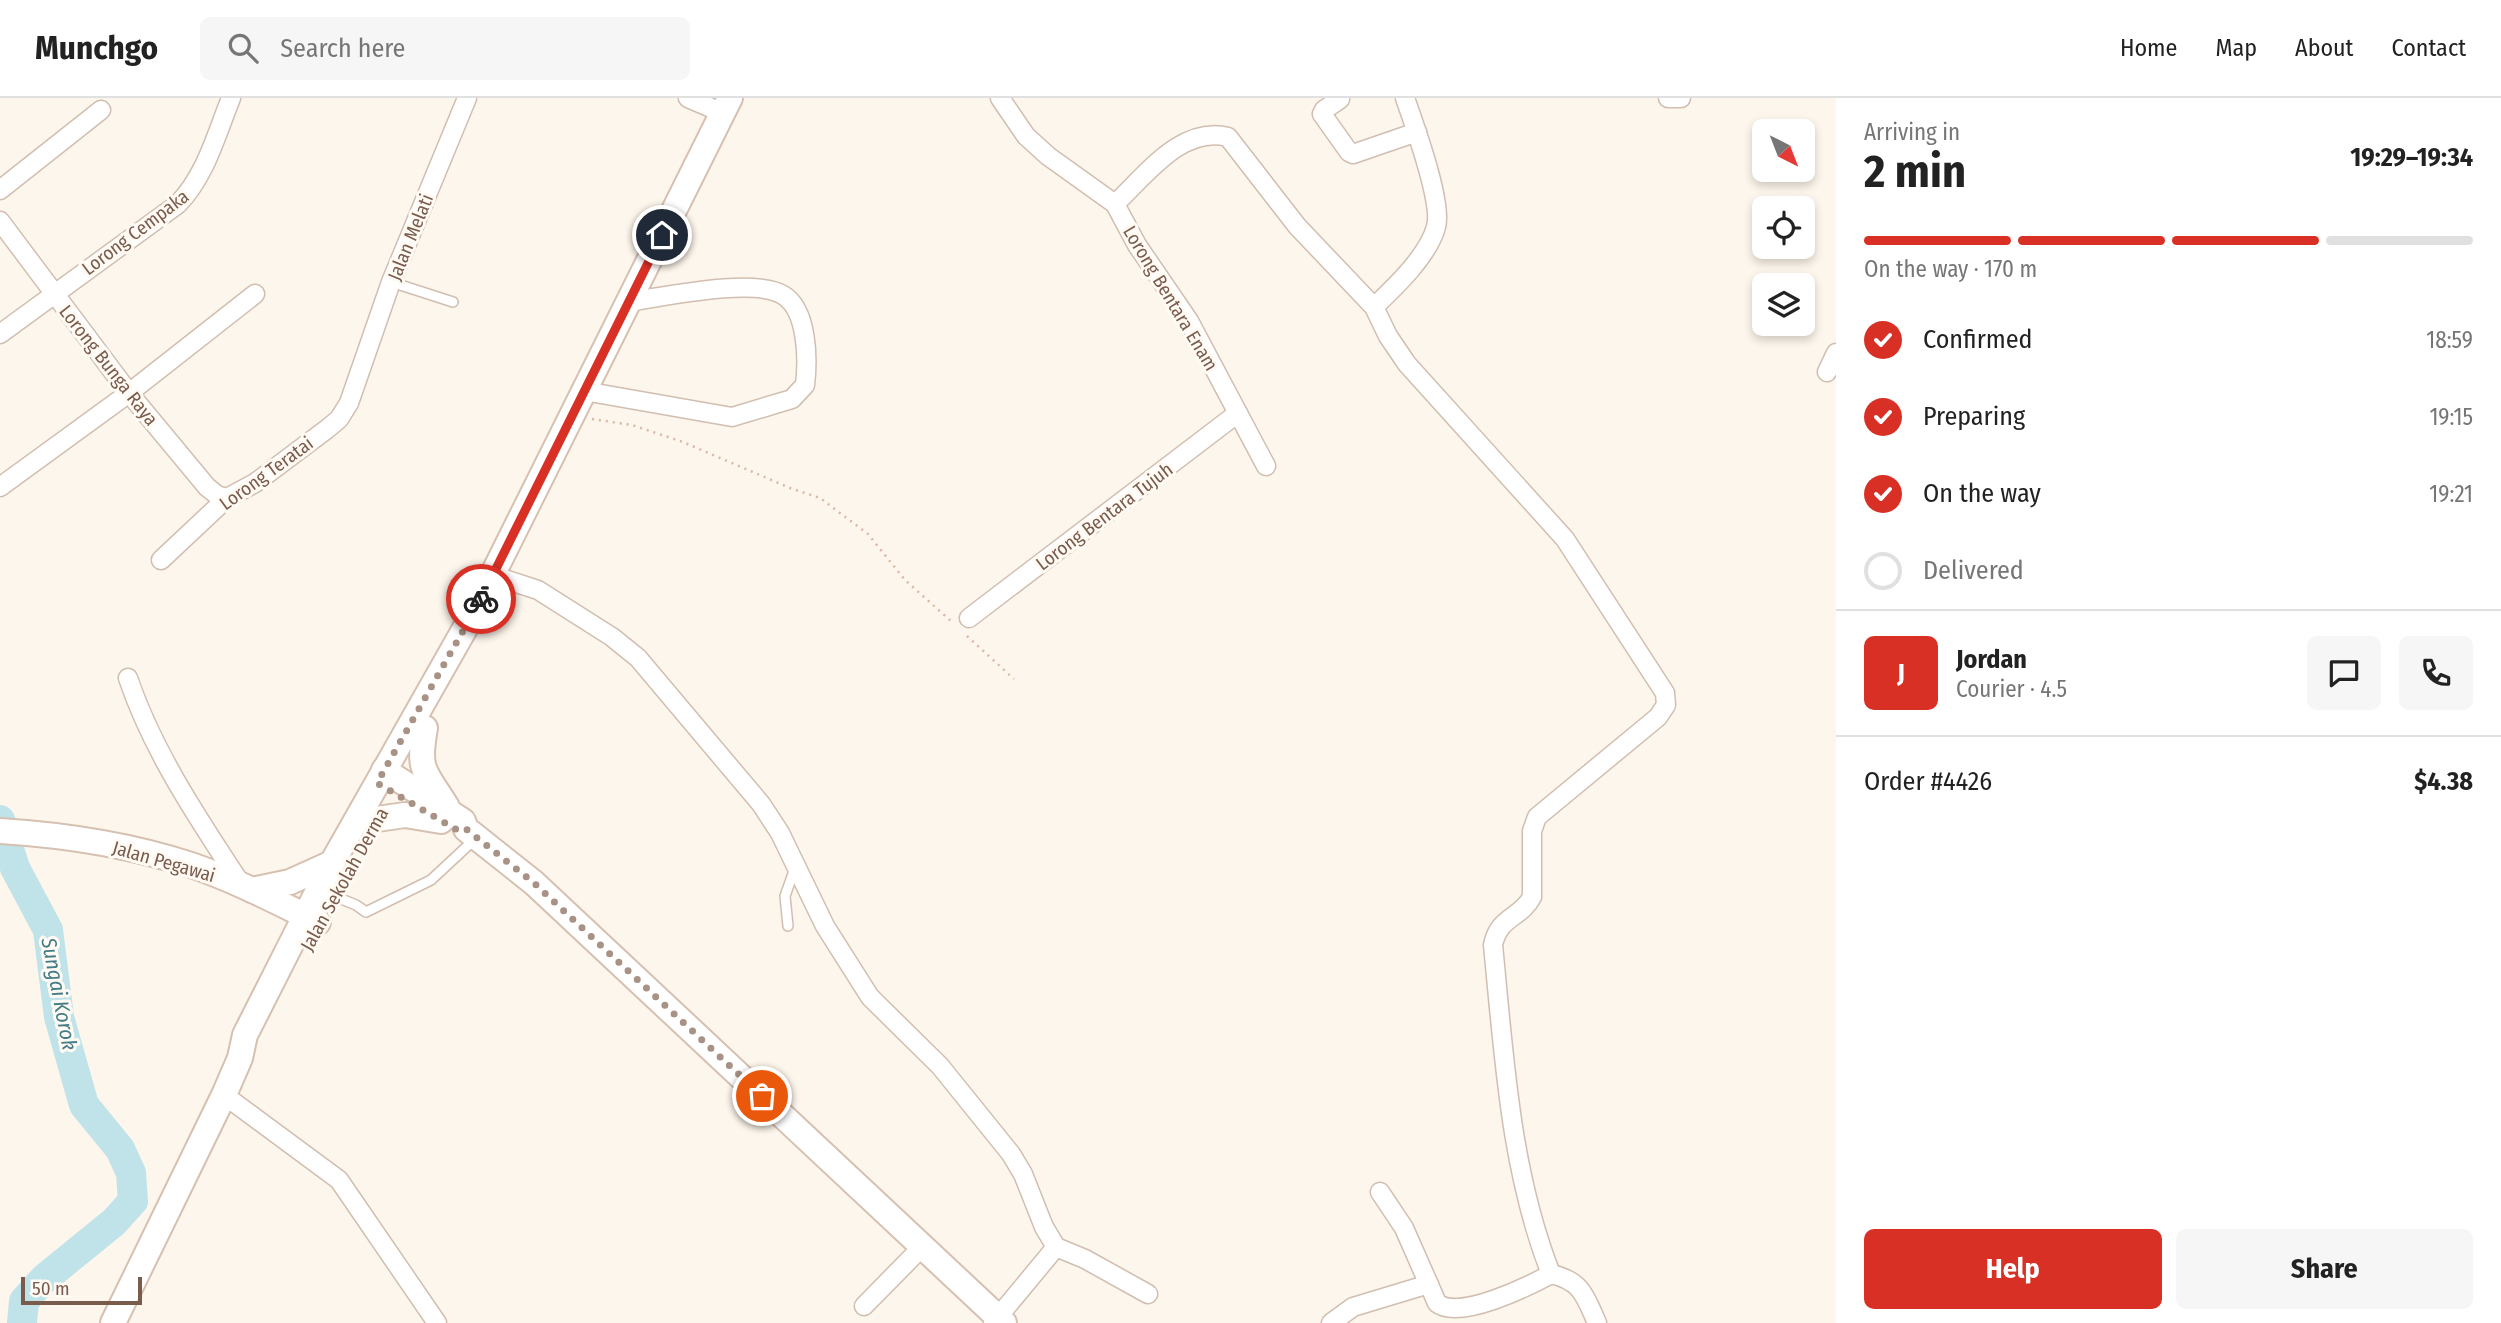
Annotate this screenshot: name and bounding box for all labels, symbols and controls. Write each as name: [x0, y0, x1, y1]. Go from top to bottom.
search box: [200, 17, 690, 80]
text: Munchgo: [35, 28, 158, 68]
icon: search: [224, 29, 262, 67]
text: Search here: [280, 33, 405, 64]
text: Home: [2120, 34, 2177, 62]
text: Map: [2215, 34, 2257, 62]
text: About: [2295, 34, 2353, 62]
text: Contact: [2391, 34, 2466, 62]
text: Arriving in: [1864, 118, 1960, 146]
north arrow: [1752, 119, 1815, 182]
map controls: [1752, 119, 1815, 336]
text: 19:29–19:34: [2350, 142, 2473, 173]
text: 2 min: [1864, 144, 1966, 199]
street label: Lorong Cempaka: [77, 185, 193, 280]
street label: Jalan Melati: [383, 191, 438, 284]
button: locate: [1752, 196, 1815, 259]
pin: [632, 205, 692, 265]
icon: home: [643, 216, 681, 254]
street label: Lorong Bentara Enam: [1118, 222, 1223, 375]
text: On the way · 170 m: [1864, 255, 2037, 283]
button: layers: [1752, 273, 1815, 336]
street label: Lorong Bunga Raya: [54, 300, 163, 430]
icon: check: [1864, 321, 1902, 359]
text: Confirmed: [1923, 324, 2033, 355]
text: 18:59: [2426, 326, 2473, 354]
icon: check: [1864, 398, 1902, 436]
text: Preparing: [1923, 401, 2025, 432]
text: 19:15: [2429, 403, 2473, 431]
street label: Lorong Teratai: [215, 432, 318, 515]
street label: Lorong Bentara Tujuh: [1031, 457, 1177, 575]
icon: check: [1864, 475, 1902, 513]
text: On the way: [1923, 478, 2041, 509]
text: 19:21: [2429, 480, 2473, 508]
text: Delivered: [1923, 555, 2024, 586]
courier: [446, 564, 516, 634]
icon: bike: [462, 580, 500, 618]
button: chat: [2307, 636, 2381, 710]
button: phone: [2399, 636, 2473, 710]
text: Jordan: [1956, 644, 2027, 675]
text: J: [1897, 658, 1905, 689]
text: Courier · 4.5: [1956, 675, 2067, 703]
text: Order #4426: [1864, 766, 1992, 797]
text: $4.38: [2414, 766, 2473, 797]
street label: Jalan Sekolah Derma: [296, 804, 393, 955]
street label: Jalan Pegawai: [110, 836, 218, 887]
water label: Sungai Korok: [35, 935, 83, 1052]
pin: [732, 1066, 792, 1126]
icon: bag: [743, 1077, 781, 1115]
button: Help: [1864, 1229, 2162, 1309]
button: Share: [2176, 1229, 2473, 1309]
scale bar: [21, 1274, 142, 1306]
text: 50 m: [32, 1277, 70, 1300]

